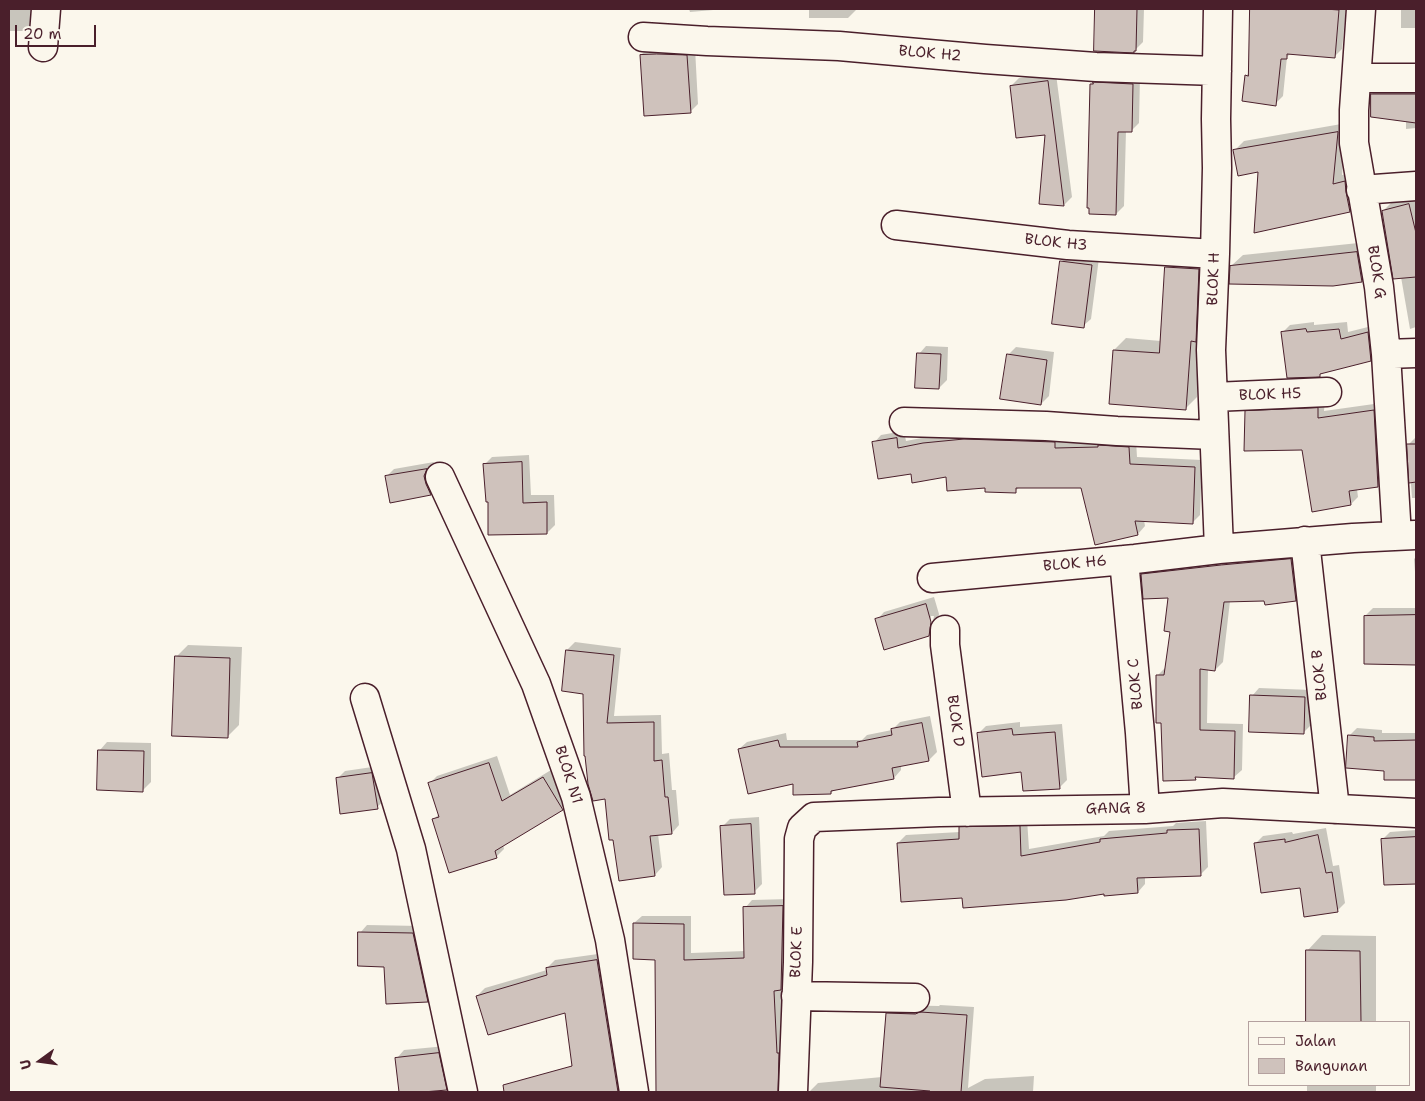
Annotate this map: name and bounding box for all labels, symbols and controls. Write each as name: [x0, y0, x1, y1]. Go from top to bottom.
scale bar: [18, 15, 99, 47]
text: 20 m: [23, 24, 62, 44]
street label: BLOK H2: [898, 42, 962, 66]
street label: BLOK H3: [1024, 231, 1088, 255]
street label: BLOK G: [1363, 244, 1389, 300]
street label: BLOK H: [1204, 252, 1224, 306]
street label: BLOK H5: [1238, 385, 1302, 405]
street label: BLOK H6: [1042, 552, 1108, 576]
street label: BLOK B: [1308, 649, 1332, 701]
street label: BLOK C: [1125, 658, 1147, 710]
street label: BLOK D: [942, 694, 968, 748]
street label: BLOK N1: [550, 744, 586, 806]
street label: GANG 8: [1086, 799, 1146, 819]
street label: BLOK E: [787, 926, 807, 978]
legend: [1248, 1021, 1410, 1086]
text: Jalan: [1295, 1031, 1336, 1051]
north arrow: [15, 1036, 65, 1086]
text: Bangunan: [1295, 1056, 1367, 1076]
text: U: [16, 1058, 35, 1071]

